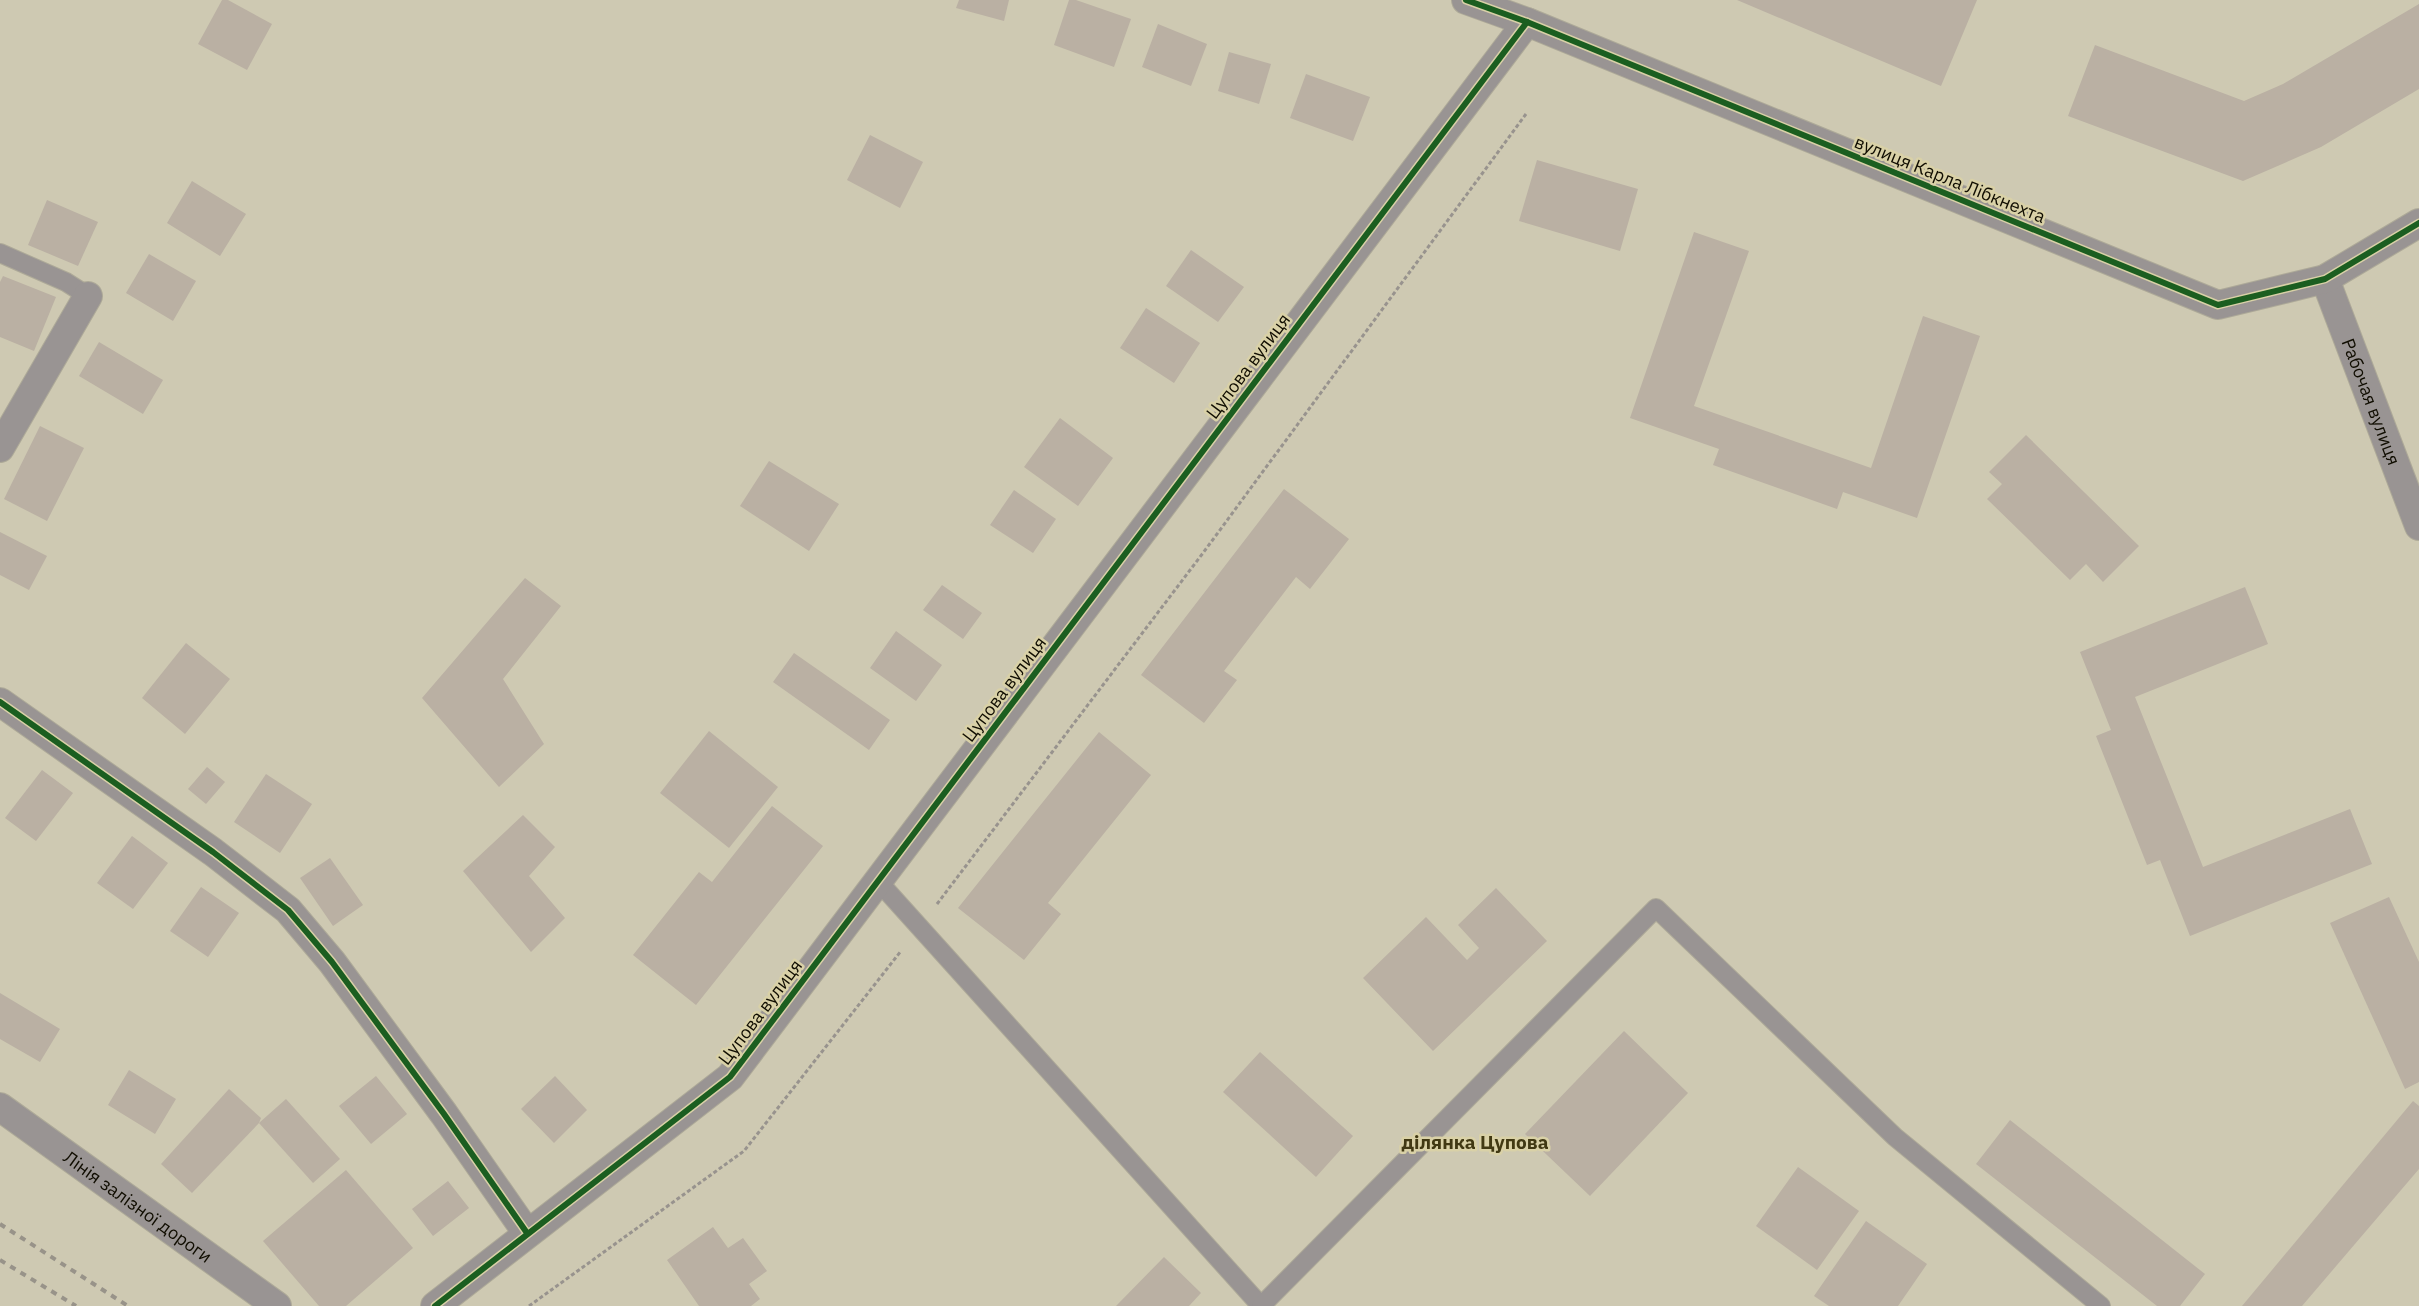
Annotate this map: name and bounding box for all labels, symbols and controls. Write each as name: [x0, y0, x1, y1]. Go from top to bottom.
street label: вулиця Карла Лібкнехта: [1851, 130, 2049, 228]
street label: Цупова вулиця: [1201, 309, 1295, 423]
street label: Рабочая вулиця: [2337, 335, 2406, 468]
street label: Цупова вулиця: [957, 632, 1051, 746]
street label: Цупова вулиця: [713, 955, 807, 1069]
district label: ділянка Цупова: [1401, 1130, 1549, 1154]
street label: Лінія залізної дороги: [59, 1145, 217, 1267]

